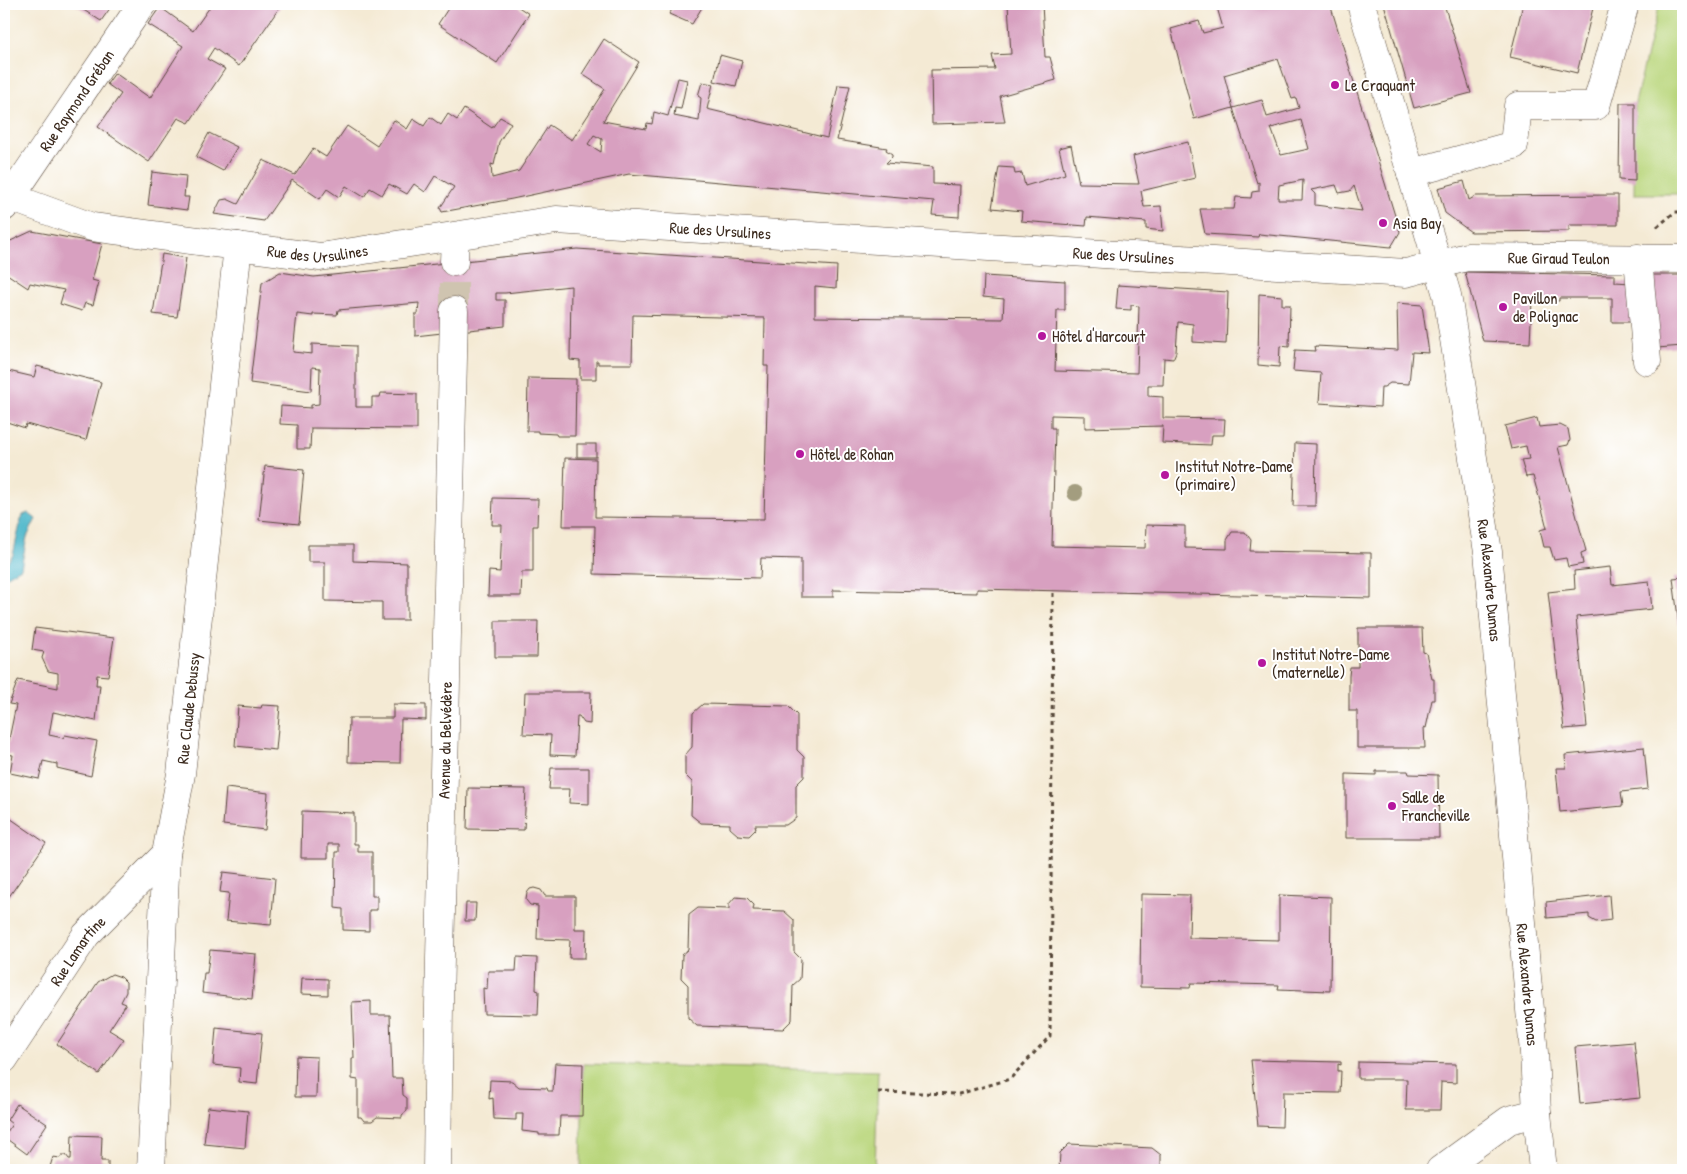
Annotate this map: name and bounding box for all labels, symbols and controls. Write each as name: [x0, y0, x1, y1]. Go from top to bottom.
street label: Rue Raymond Gréban: [34, 45, 119, 156]
place label: Le Craquant: [1345, 74, 1416, 96]
marker: Le Craquant: [1329, 79, 1341, 91]
place label: Asia Bay: [1393, 212, 1442, 234]
street label: Rue des Ursulines: [669, 216, 772, 244]
marker: Asia Bay: [1377, 217, 1389, 229]
street label: Rue des Ursulines: [266, 239, 369, 268]
street label: Rue des Ursulines: [1072, 241, 1175, 270]
street label: Rue Giraud Teulon: [1508, 246, 1610, 269]
place label: Pavillon de Polignac: [1513, 287, 1579, 327]
marker: Pavillon de Polignac: [1497, 301, 1509, 313]
place label: Hôtel d'Harcourt: [1052, 325, 1146, 347]
marker: Hôtel d'Harcourt: [1036, 330, 1048, 342]
place label: Hôtel de Rohan: [810, 443, 894, 465]
marker: Hôtel de Rohan: [794, 448, 806, 460]
place label: Institut Notre-Dame (primaire): [1175, 455, 1294, 495]
marker: Institut Notre-Dame (primaire): [1159, 469, 1171, 481]
street label: Rue Alexandre Dumas: [1472, 518, 1507, 642]
place label: Institut Notre-Dame (maternelle): [1272, 643, 1391, 683]
street label: Rue Claude Debussy: [171, 651, 205, 765]
marker: Institut Notre-Dame (maternelle): [1256, 657, 1268, 669]
street label: Avenue du Belvédère: [432, 681, 457, 799]
place label: Salle de Francheville: [1401, 786, 1471, 826]
marker: Salle de Francheville: [1386, 800, 1398, 812]
street label: Rue Lamartine: [44, 910, 111, 990]
street label: Rue Alexandre Dumas: [1511, 922, 1544, 1047]

